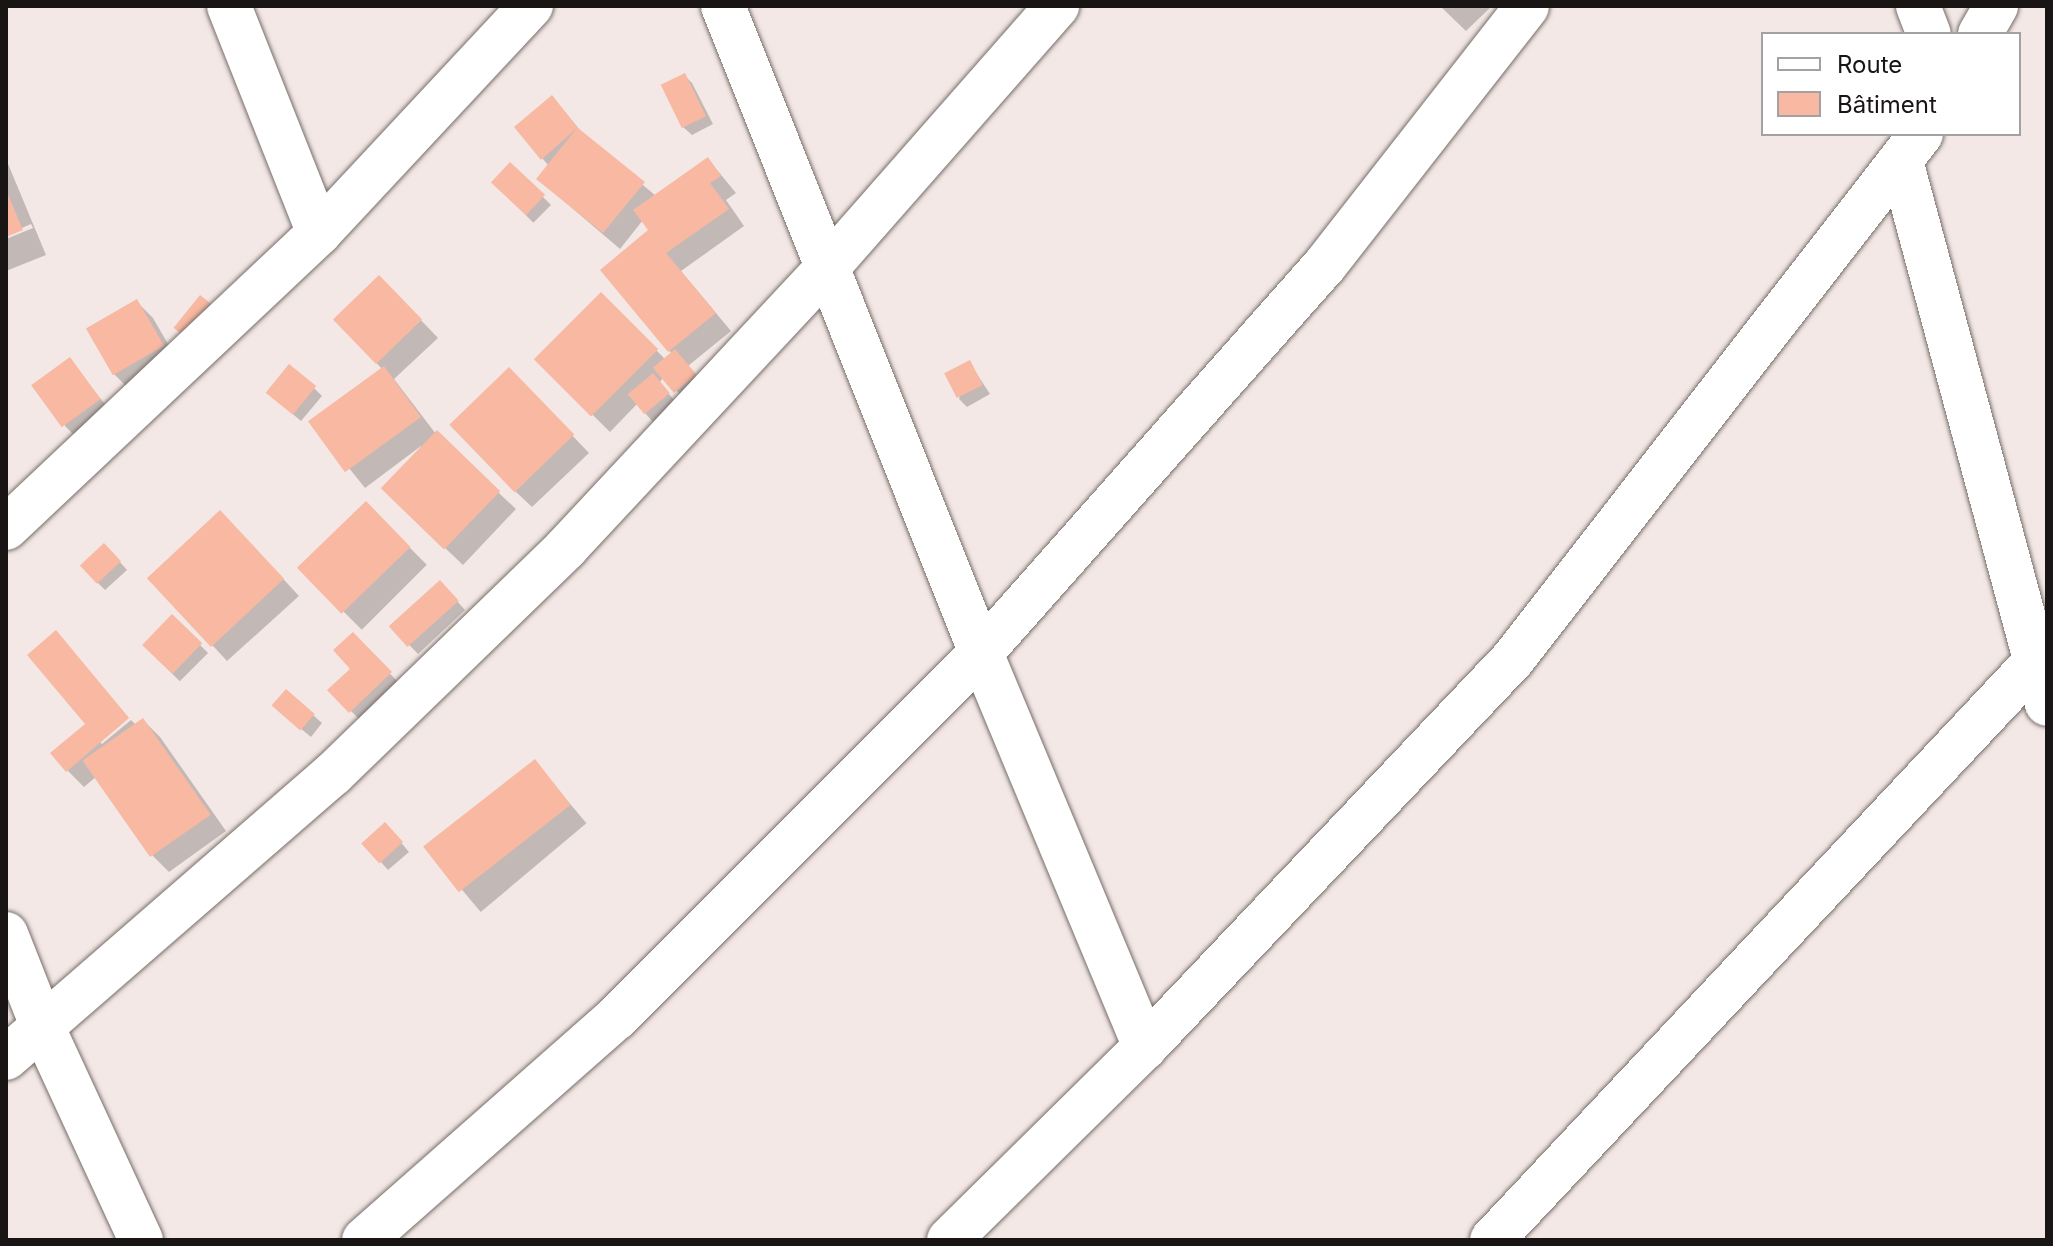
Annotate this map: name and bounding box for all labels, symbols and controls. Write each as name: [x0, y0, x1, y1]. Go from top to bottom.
legend: [1761, 32, 2021, 136]
text: Route: [1837, 50, 1902, 79]
text: Bâtiment: [1837, 90, 1937, 119]

